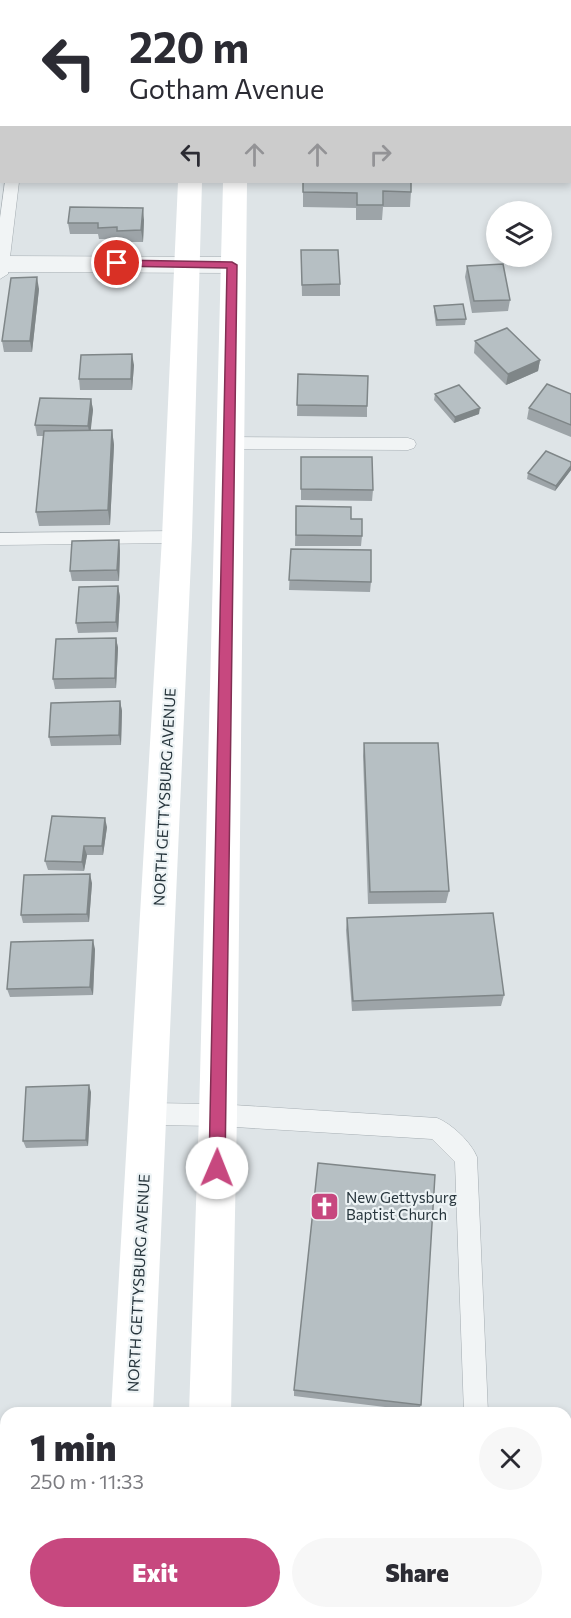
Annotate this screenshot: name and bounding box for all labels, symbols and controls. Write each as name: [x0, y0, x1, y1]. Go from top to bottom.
text: 220 m: [129, 20, 249, 72]
icon: left: [30, 24, 108, 102]
text: Gotham Avenue: [129, 72, 324, 105]
icon: left: [175, 138, 208, 171]
icon: ahead: [238, 138, 271, 171]
icon: ahead: [301, 138, 334, 171]
icon: right: [364, 138, 397, 171]
map controls: [486, 201, 552, 267]
button: layers: [486, 201, 552, 267]
pin: [91, 237, 142, 288]
icon: arrive: [100, 246, 133, 279]
street label: NORTH GETTYSBURG AVENUE: [149, 687, 179, 907]
position arrow: [185, 1136, 249, 1200]
street label: NORTH GETTYSBURG AVENUE: [123, 1173, 153, 1393]
place label: New Gettysburg Baptist Church: [346, 1188, 457, 1223]
church icon: New Gettysburg Baptist Church: [309, 1190, 341, 1222]
text: 1 min: [30, 1424, 116, 1468]
button: close: [479, 1427, 542, 1490]
text: 250 m · 11:33: [30, 1469, 144, 1493]
button: Exit: [30, 1538, 280, 1607]
button: Share: [292, 1538, 542, 1607]

